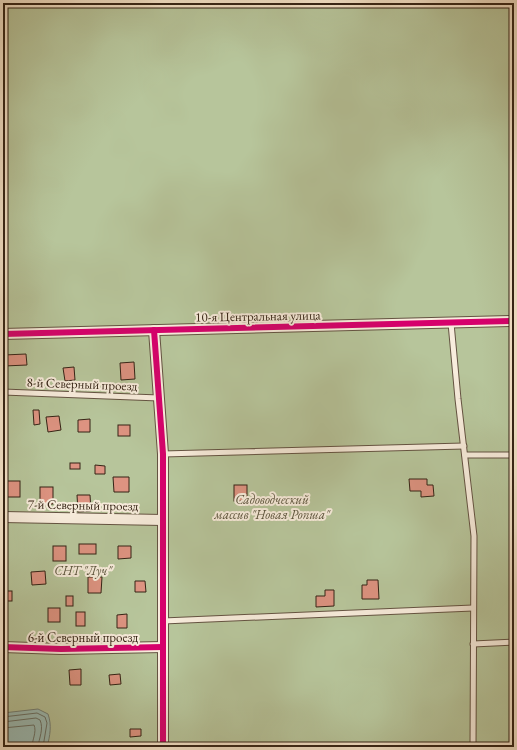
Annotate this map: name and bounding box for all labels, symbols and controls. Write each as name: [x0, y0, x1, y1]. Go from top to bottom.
street label: 10-я Центральная улица: [195, 306, 322, 326]
street label: 8-й Северный проезд: [26, 374, 138, 394]
park label: Садоводческий массив "Новая Ропша": [214, 491, 331, 523]
street label: 7-й Северный проезд: [28, 496, 138, 514]
park label: СНТ "Луч": [54, 562, 113, 579]
street label: 6-й Северный проезд: [28, 629, 138, 646]

